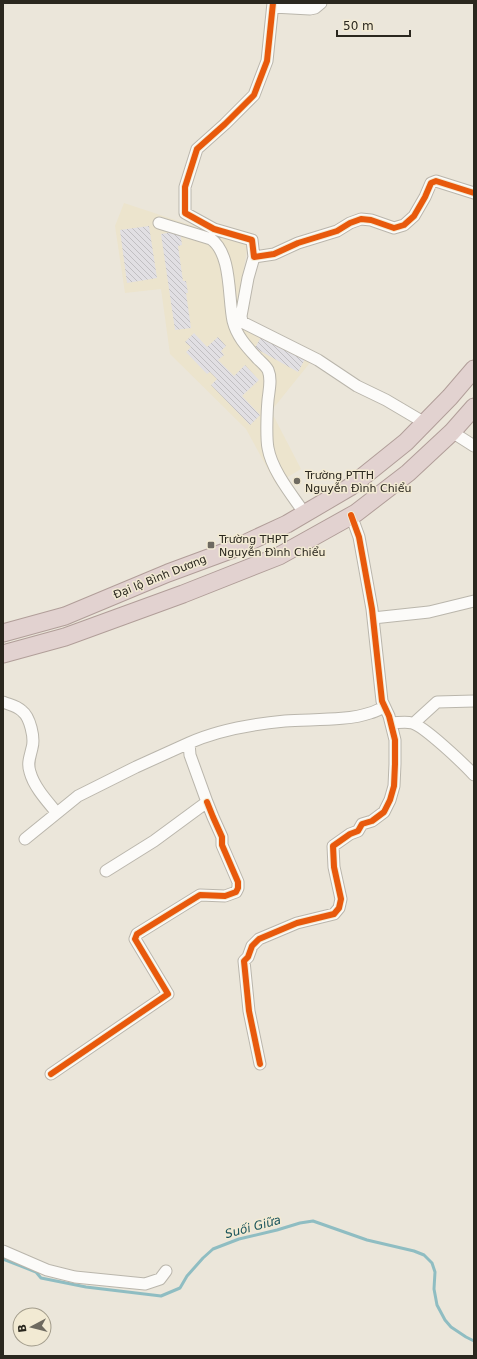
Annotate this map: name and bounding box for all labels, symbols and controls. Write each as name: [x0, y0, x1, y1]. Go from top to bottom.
scale bar: [337, 12, 410, 38]
text: 50 m: [343, 19, 374, 33]
place label: Trường PTTH Nguyễn Đình Chiểu: [304, 469, 411, 495]
marker: Trường PTTH Nguyễn Đình Chiểu: [292, 476, 302, 486]
place label: Trường THPT Nguyễn Đình Chiểu: [218, 533, 325, 559]
marker: Trường THPT Nguyễn Đình Chiểu: [206, 540, 216, 550]
street label: Đại lộ Bình Dương: [112, 552, 208, 602]
water label: Suối Giữa: [224, 1213, 282, 1241]
north arrow: [12, 1307, 52, 1347]
text: B: [16, 1323, 30, 1333]

